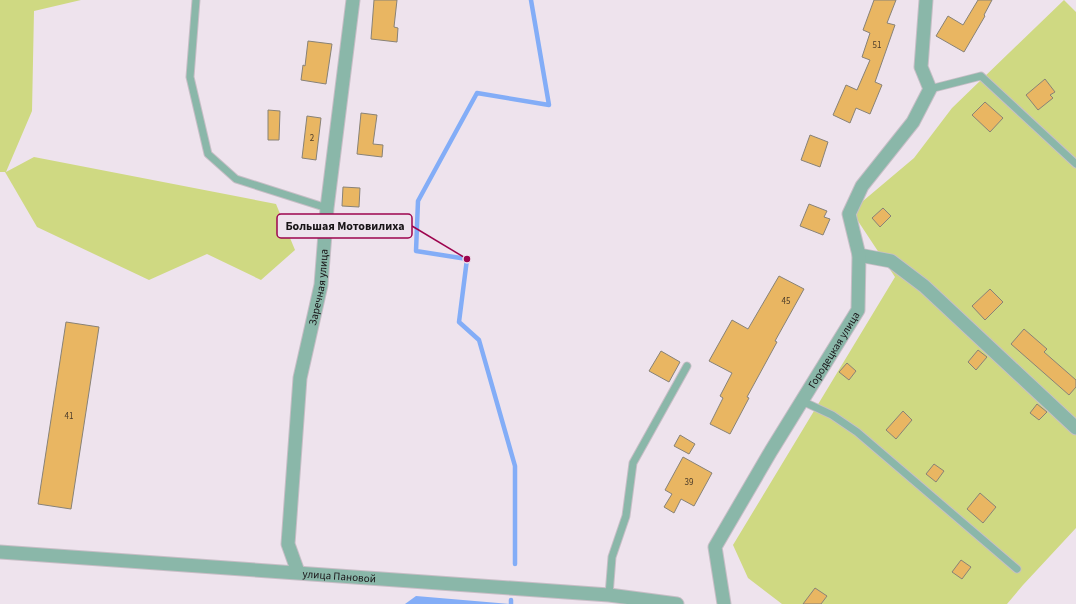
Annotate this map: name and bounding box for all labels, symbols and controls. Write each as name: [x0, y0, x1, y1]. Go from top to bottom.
house number: 51: [873, 39, 881, 52]
house number: 2: [310, 132, 315, 145]
callout: Большая Мотовилиха: [277, 214, 412, 238]
text: Большая Мотовилиха: [285, 218, 405, 235]
street label: Заречная улица: [305, 248, 331, 327]
house number: 45: [782, 295, 791, 308]
street label: Городецкая улица: [804, 308, 863, 391]
house number: 41: [65, 410, 73, 423]
house number: 39: [685, 476, 694, 489]
street label: улица Пановой: [302, 566, 376, 586]

